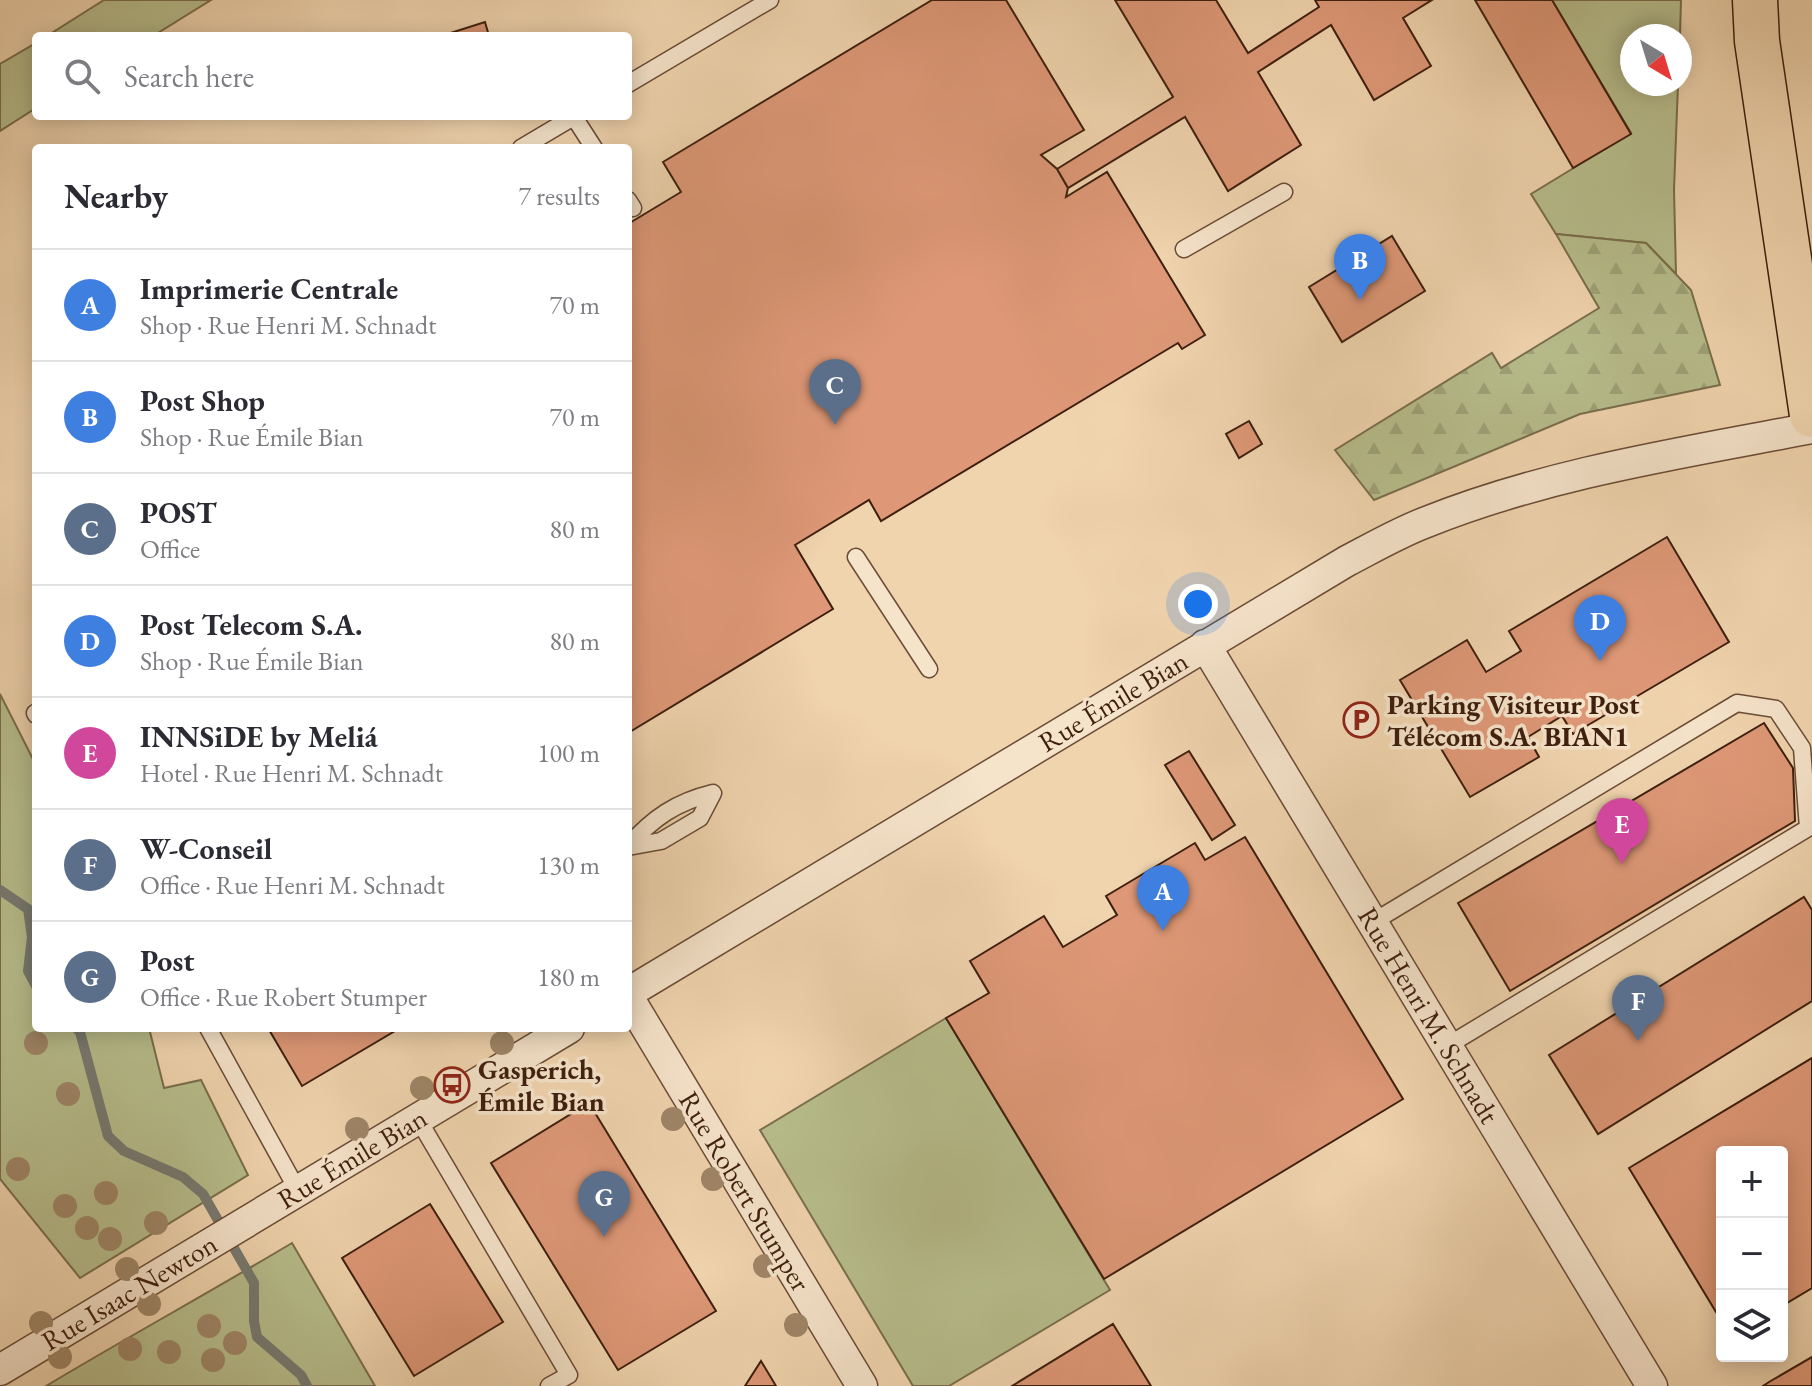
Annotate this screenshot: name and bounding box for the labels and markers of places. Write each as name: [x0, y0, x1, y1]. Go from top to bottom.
pin: B: [1334, 234, 1386, 300]
pin: C: [809, 359, 861, 425]
pin: D: [1574, 595, 1626, 661]
place label: Parking Visiteur Post Télécom S.A. BIAN1: [1387, 686, 1640, 754]
parking icon: Parking Visiteur Post Télécom S.A. BIAN1: [1342, 701, 1380, 739]
pin: E: [1596, 798, 1648, 864]
pin: A: [1137, 865, 1189, 931]
pin: F: [1612, 975, 1664, 1041]
place label: Gasperich, Émile Bian: [478, 1051, 605, 1119]
bus stop icon: Gasperich, Émile Bian: [433, 1066, 471, 1104]
pin: G: [578, 1171, 630, 1237]

